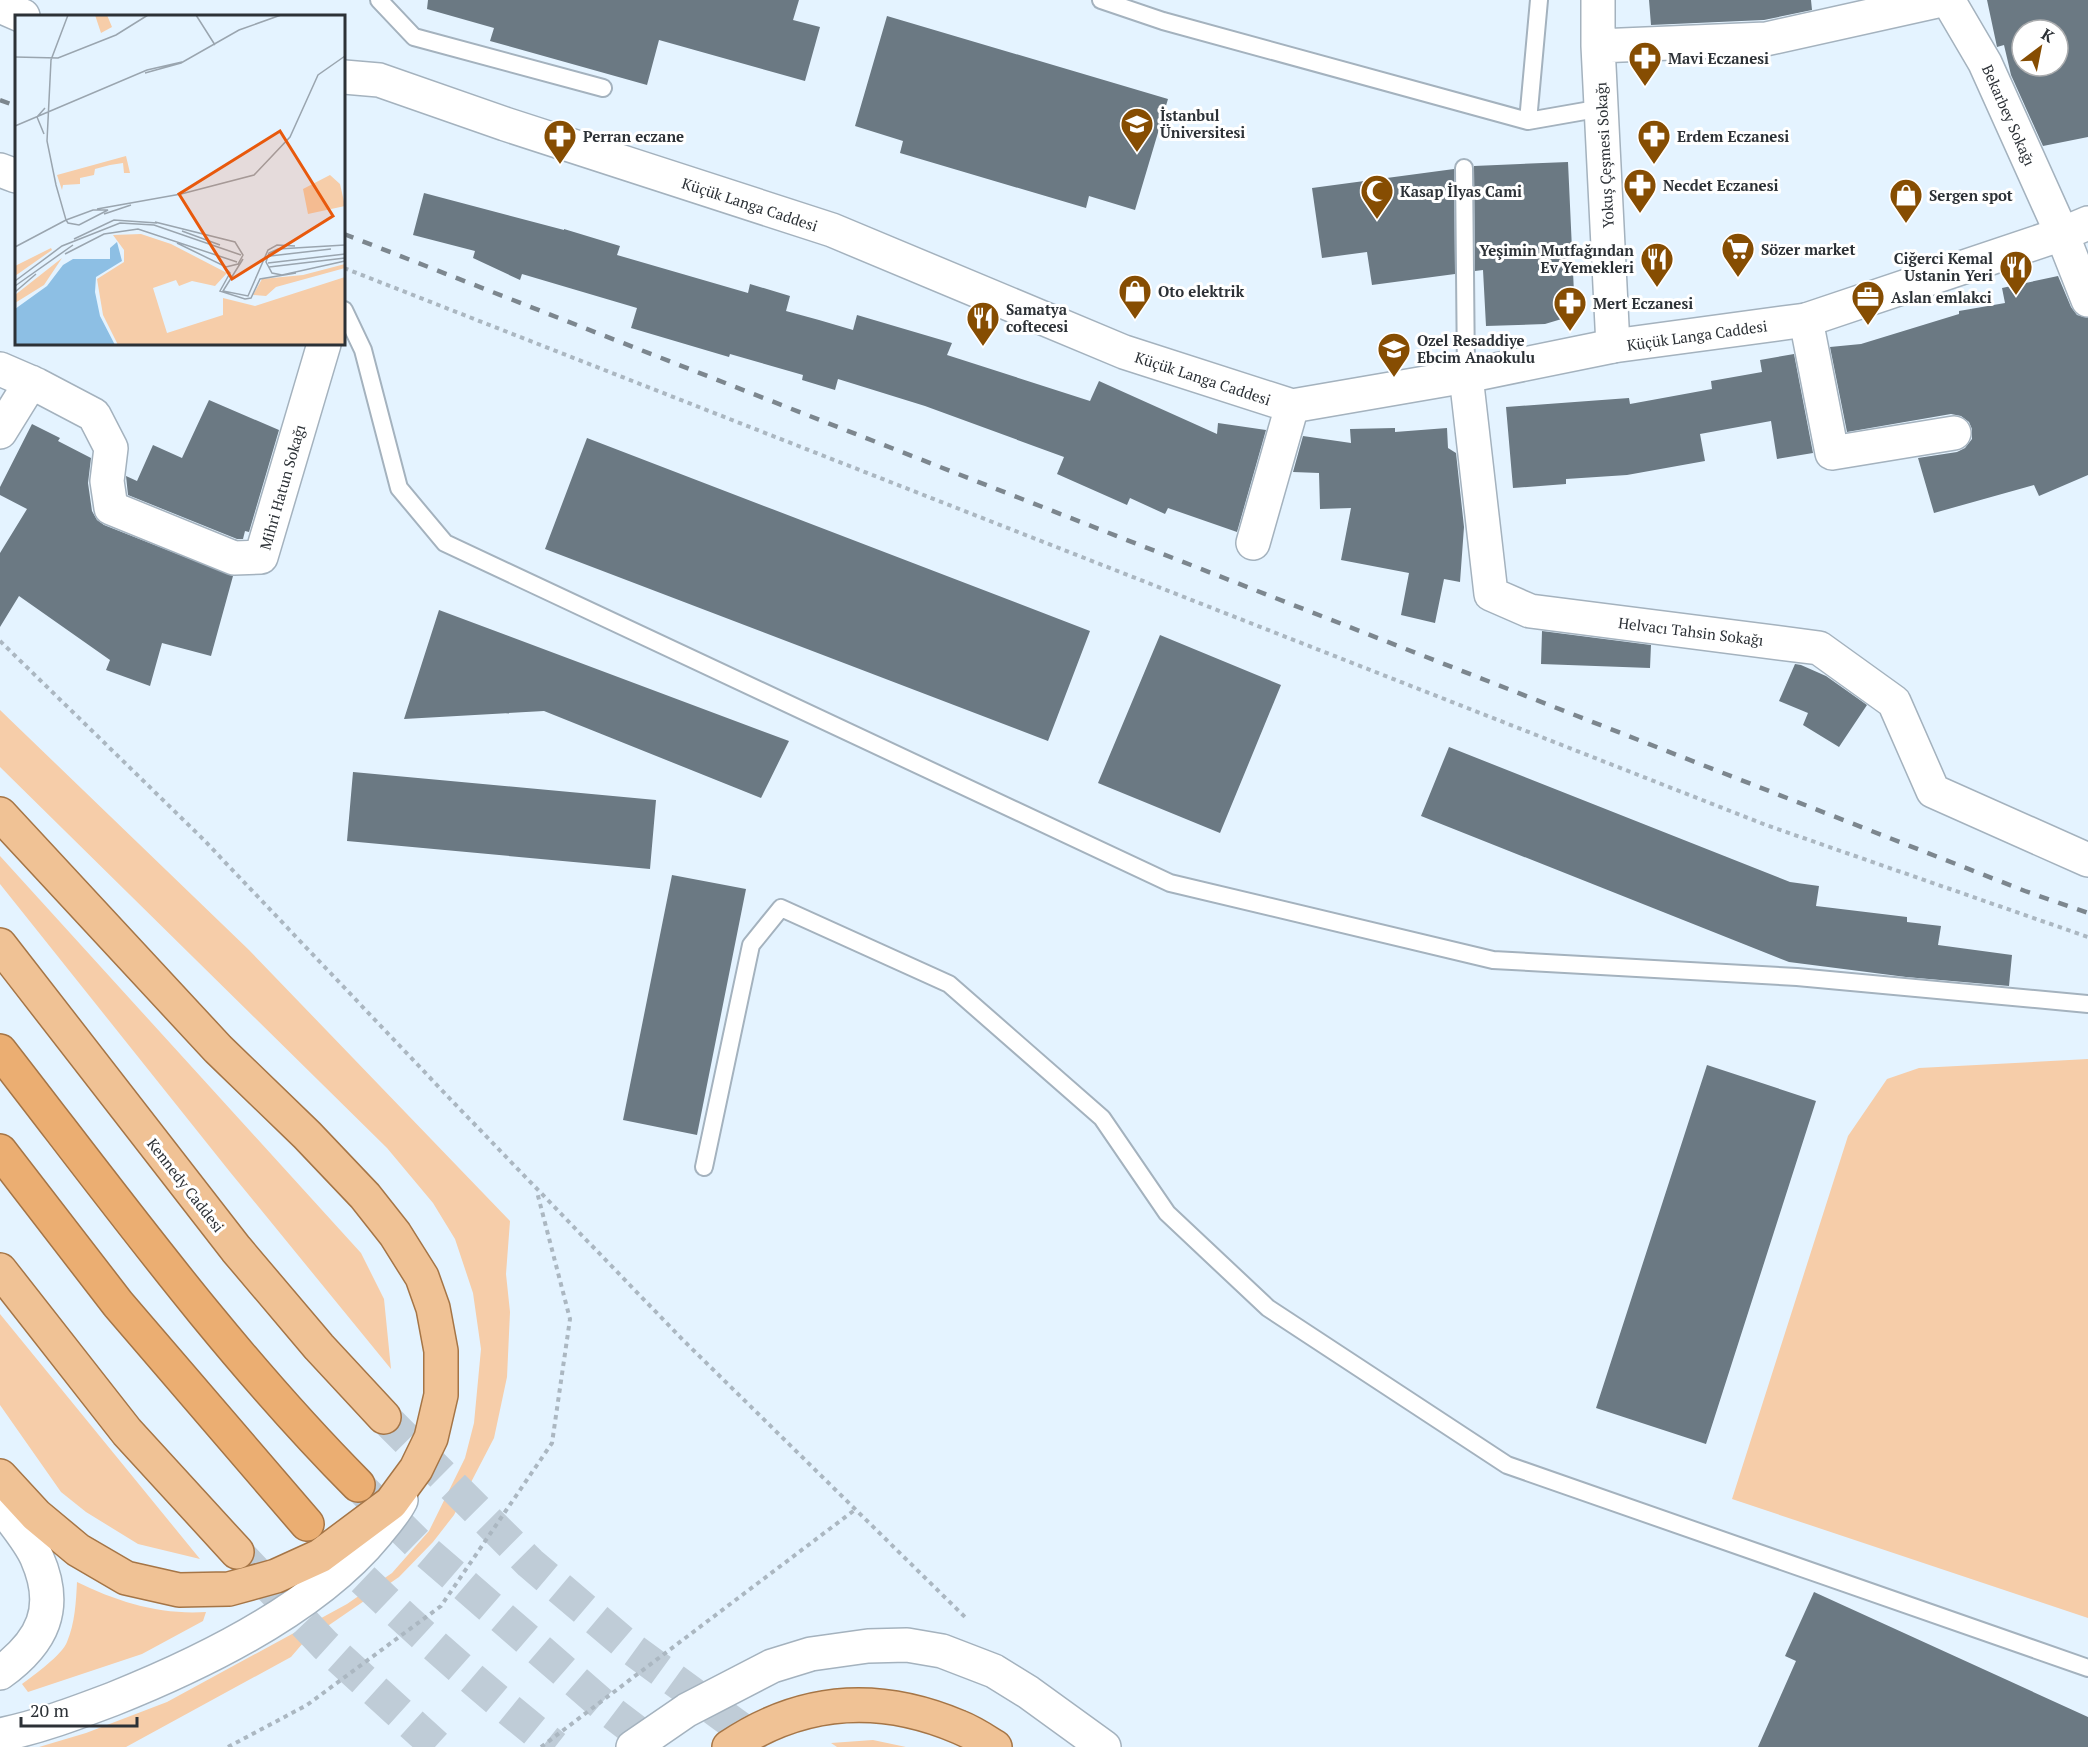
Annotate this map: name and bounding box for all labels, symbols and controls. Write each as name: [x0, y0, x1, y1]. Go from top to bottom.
inset map: [15, 15, 345, 345]
north arrow: [2010, 18, 2070, 78]
text: K: [2037, 23, 2059, 48]
pharmacy icon: Mavi Eczanesi: [1627, 40, 1663, 87]
place label: Mavi Eczanesi: [1668, 48, 1769, 68]
street label: Bekarbey Sokağı: [1978, 61, 2040, 169]
street label: Yokuş Çeşmesi Sokağı: [1590, 81, 1618, 229]
place label: İstanbul Üniversitesi: [1160, 105, 1245, 142]
school or university icon: İstanbul Üniversitesi: [1119, 106, 1155, 153]
pharmacy icon: Perran eczane: [542, 118, 578, 165]
pharmacy icon: Erdem Eczanesi: [1636, 118, 1672, 165]
place label: Perran eczane: [583, 126, 684, 146]
place label: Erdem Eczanesi: [1677, 126, 1789, 146]
pharmacy icon: Necdet Eczanesi: [1622, 167, 1658, 214]
street label: Küçük Langa Caddesi: [680, 173, 820, 235]
mosque icon: Kasap İlyas Cami: [1359, 173, 1395, 220]
place label: Necdet Eczanesi: [1663, 175, 1778, 195]
shop icon: Sergen spot: [1888, 177, 1924, 224]
place label: Kasap İlyas Cami: [1400, 181, 1522, 201]
place label: Sergen spot: [1929, 185, 2013, 205]
supermarket icon: Sözer market: [1720, 231, 1756, 278]
place label: Sözer market: [1761, 239, 1855, 259]
place label: Yeşimin Mutfağından Ev Yemekleri: [1479, 240, 1634, 277]
restaurant icon: Yeşimin Mutfağından Ev Yemekleri: [1639, 241, 1675, 288]
place label: Ciğerci Kemal Ustanin Yeri: [1894, 248, 1993, 285]
restaurant icon: Ciğerci Kemal Ustanin Yeri: [1998, 249, 2034, 296]
shop icon: Oto elektrik: [1117, 273, 1153, 320]
office icon: Aslan emlakci: [1850, 279, 1886, 326]
place label: Oto elektrik: [1158, 281, 1244, 301]
pharmacy icon: Mert Eczanesi: [1552, 285, 1588, 332]
place label: Aslan emlakci: [1891, 287, 1992, 307]
place label: Mert Eczanesi: [1593, 293, 1693, 313]
place label: Samatya coftecesi: [1006, 299, 1068, 336]
restaurant icon: Samatya coftecesi: [965, 300, 1001, 347]
street label: Küçük Langa Caddesi: [1626, 315, 1768, 355]
place label: Ozel Resaddiye Ebcim Anaokulu: [1417, 330, 1536, 367]
school or university icon: Ozel Resaddiye Ebcim Anaokulu: [1376, 331, 1412, 378]
street label: Küçük Langa Caddesi: [1133, 347, 1273, 409]
street label: Mihri Hatun Sokağı: [255, 422, 309, 552]
street label: Helvacı Tahsin Sokağı: [1617, 612, 1765, 650]
street label: Kennedy Caddesi: [143, 1134, 229, 1236]
scale bar: [21, 1690, 136, 1728]
text: 20 m: [30, 1698, 70, 1722]

